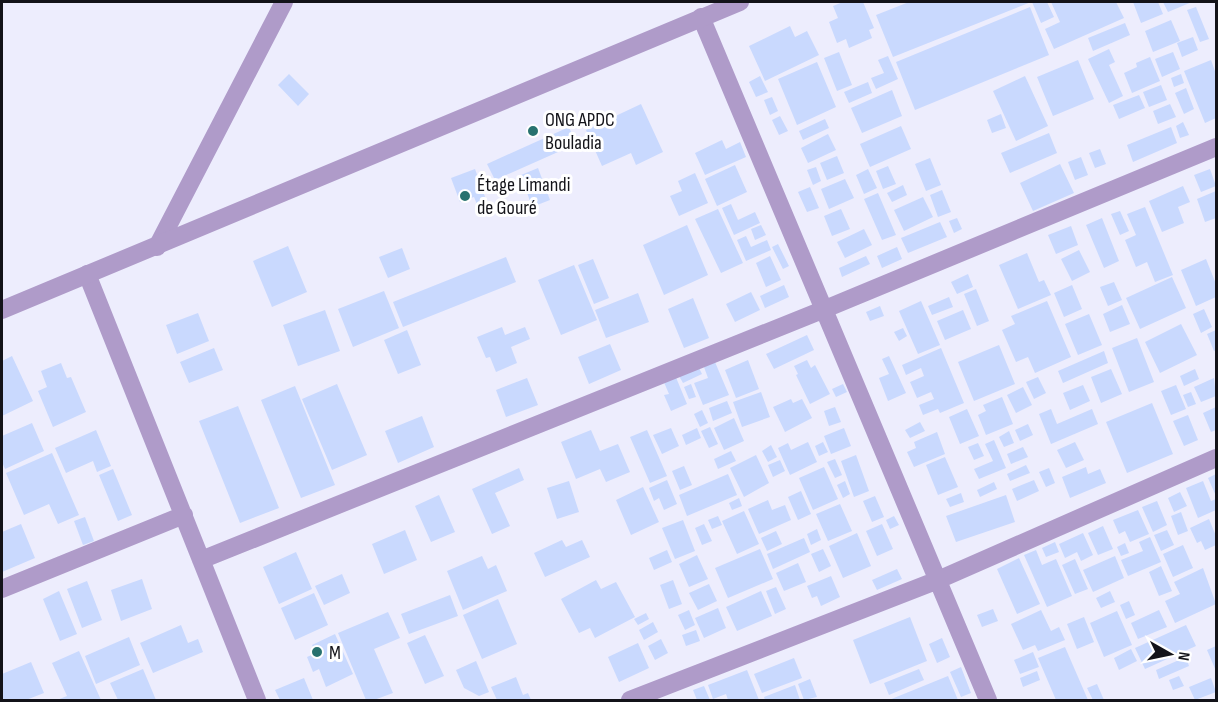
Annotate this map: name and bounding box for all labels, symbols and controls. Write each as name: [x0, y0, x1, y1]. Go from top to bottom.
place label: ONG APDC Bouladia: [545, 108, 615, 155]
marker: ONG APDC Bouladia: [526, 124, 540, 138]
place label: Étage Limandi de Gouré: [477, 173, 570, 220]
marker: Étage Limandi de Gouré: [458, 189, 472, 203]
north arrow: [1140, 624, 1200, 684]
place label: M: [329, 641, 341, 665]
marker: M: [310, 645, 324, 659]
text: N: [1173, 650, 1193, 662]

